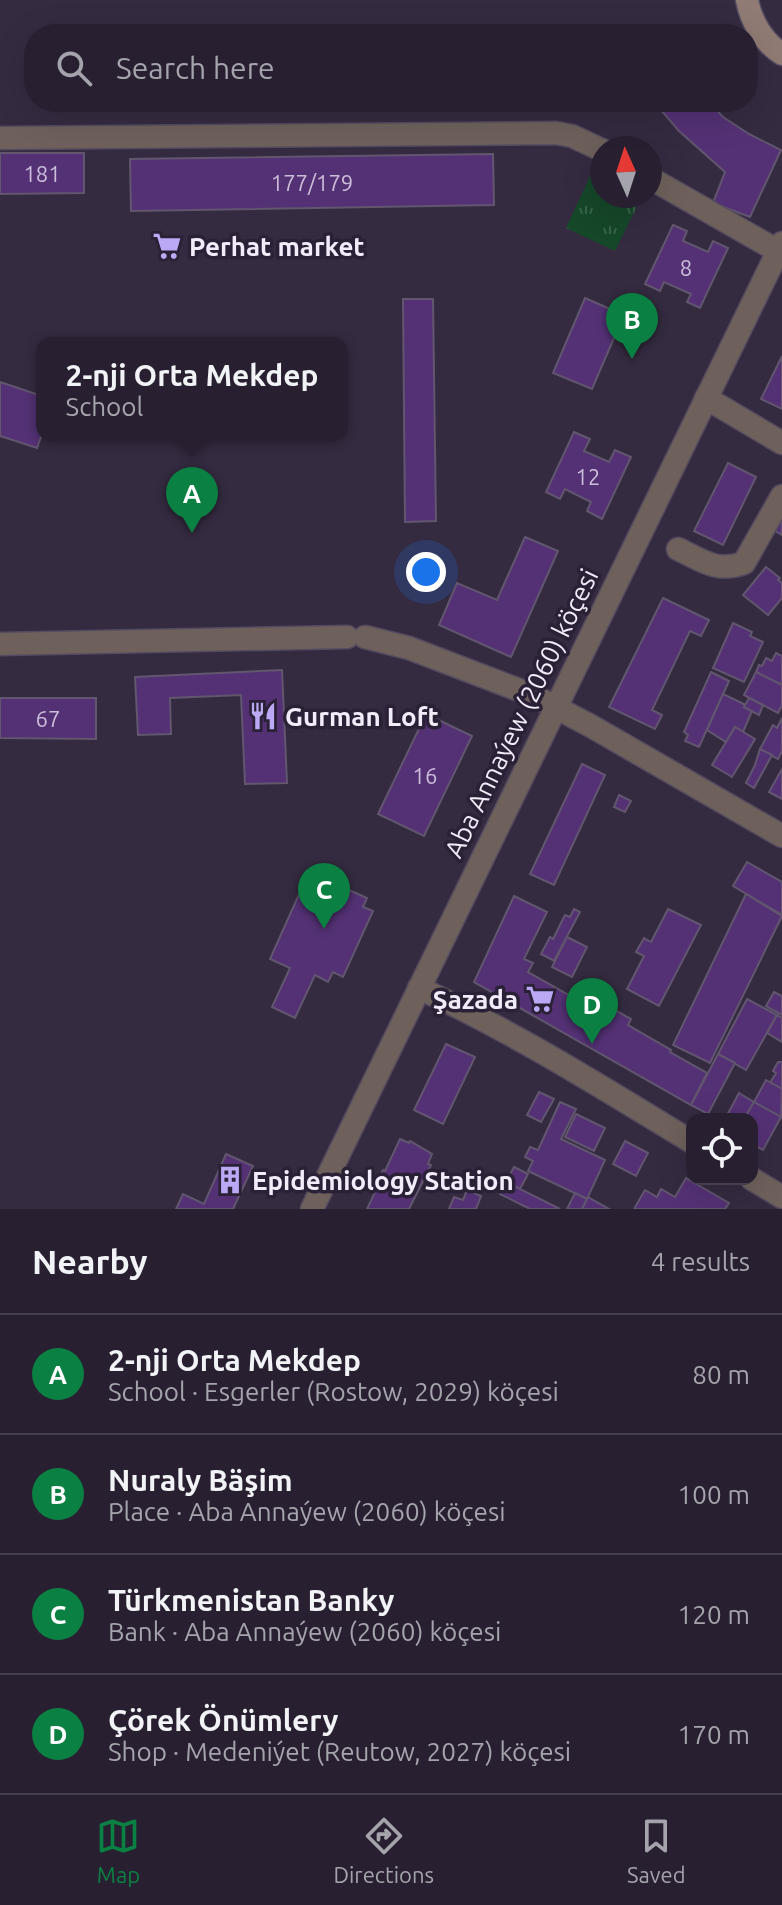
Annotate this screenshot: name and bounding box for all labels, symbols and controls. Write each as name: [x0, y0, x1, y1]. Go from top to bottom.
search box: [24, 24, 758, 112]
icon: search: [52, 46, 96, 90]
text: Search here: [116, 51, 275, 85]
north arrow: [590, 136, 662, 208]
house number: 181: [23, 161, 61, 186]
house number: 177/179: [271, 170, 353, 195]
supermarket icon: Perhat market: [152, 231, 182, 261]
place label: Perhat market: [189, 232, 365, 261]
house number: 8: [680, 255, 692, 280]
pin: B: [606, 293, 658, 359]
popup: [36, 337, 348, 441]
text: 2-nji Orta Mekdep: [66, 358, 318, 392]
text: School: [66, 392, 143, 421]
house number: 12: [576, 464, 600, 489]
pin: A: [166, 467, 218, 533]
your location: [406, 552, 446, 592]
street label: Aba Annaýew (2060) köçesi: [438, 564, 604, 862]
restaurant icon: Gurman Loft: [248, 701, 278, 731]
place label: Gurman Loft: [285, 702, 439, 731]
house number: 67: [36, 706, 60, 731]
house number: 16: [413, 763, 437, 788]
pin: C: [298, 863, 350, 929]
pin: D: [566, 978, 618, 1044]
supermarket icon: Şazada: [525, 984, 555, 1014]
place label: Şazada: [433, 985, 518, 1015]
map controls: [686, 1113, 758, 1185]
button: locate: [686, 1113, 758, 1185]
building icon: Epidemiology Station: [215, 1165, 245, 1195]
place label: Epidemiology Station: [252, 1166, 514, 1195]
text: Nearby: [32, 1242, 147, 1280]
text: 4 results: [651, 1247, 750, 1276]
text: 2-nji Orta Mekdep: [108, 1343, 361, 1377]
text: A: [49, 1360, 67, 1389]
text: 80 m: [692, 1360, 750, 1389]
text: School · Esgerler (Rostow, 2029) köçesi: [108, 1377, 559, 1406]
text: Nuraly Bäşim: [108, 1463, 293, 1497]
text: B: [49, 1480, 67, 1509]
text: 100 m: [678, 1480, 750, 1509]
text: Place · Aba Annaýew (2060) köçesi: [108, 1497, 506, 1526]
text: Türkmenistan Banky: [108, 1583, 395, 1617]
text: C: [50, 1600, 66, 1629]
text: 120 m: [678, 1600, 750, 1629]
text: Bank · Aba Annaýew (2060) köçesi: [108, 1617, 501, 1646]
text: Çörek Önümlery: [108, 1703, 338, 1737]
text: D: [49, 1720, 67, 1749]
text: 170 m: [678, 1720, 750, 1749]
text: Shop · Medeniýet (Reutow, 2027) köçesi: [108, 1737, 571, 1766]
tab: Map: [96, 1814, 140, 1887]
tab: Directions: [333, 1814, 434, 1887]
tab: Saved: [627, 1814, 686, 1887]

